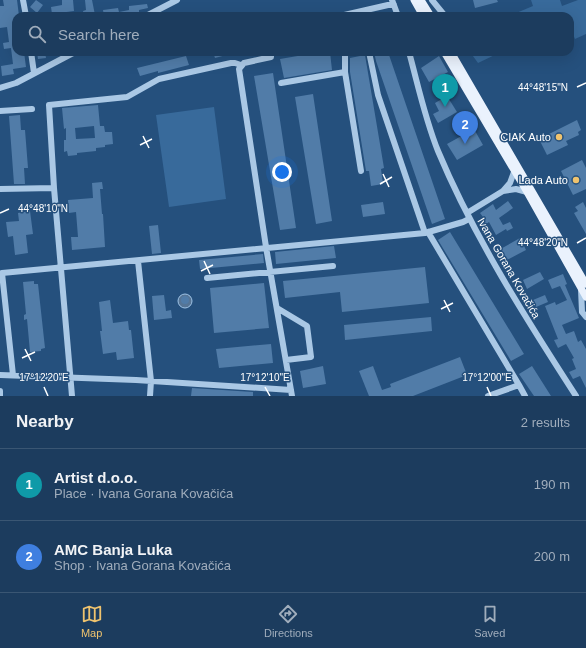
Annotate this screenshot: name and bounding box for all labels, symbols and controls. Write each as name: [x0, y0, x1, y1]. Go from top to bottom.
search box: [12, 12, 574, 56]
icon: search: [26, 23, 48, 45]
text: Search here: [58, 26, 140, 43]
pin: 1: [432, 74, 458, 107]
text: 44°48'15"N: [518, 82, 568, 93]
pin: 2: [452, 111, 478, 144]
place label: CIAK Auto: [500, 131, 551, 143]
marker: CIAK Auto: [554, 132, 564, 142]
your location: [272, 162, 292, 182]
place label: Lada Auto: [518, 174, 568, 186]
marker: Lada Auto: [571, 175, 581, 185]
text: 44°48'10"N: [18, 203, 68, 214]
street label: Ivana Gorana Kovačića: [475, 215, 543, 321]
text: 44°48'20"N: [518, 237, 568, 248]
text: 17°12'20"E: [19, 372, 69, 383]
text: 17°12'10"E: [240, 372, 290, 383]
text: 17°12'00"E: [462, 372, 512, 383]
text: Nearby: [16, 412, 74, 431]
text: 2 results: [521, 415, 570, 430]
text: Artist d.o.o.: [54, 469, 137, 486]
text: 1: [25, 477, 33, 492]
text: 190 m: [534, 477, 570, 492]
text: Place · Ivana Gorana Kovačića: [54, 486, 233, 501]
text: AMC Banja Luka: [54, 541, 172, 558]
text: 2: [25, 549, 33, 564]
text: 200 m: [534, 549, 570, 564]
text: Shop · Ivana Gorana Kovačića: [54, 558, 231, 573]
tab: Map: [81, 603, 103, 639]
tab: Directions: [264, 603, 313, 639]
tab: Saved: [474, 603, 505, 639]

